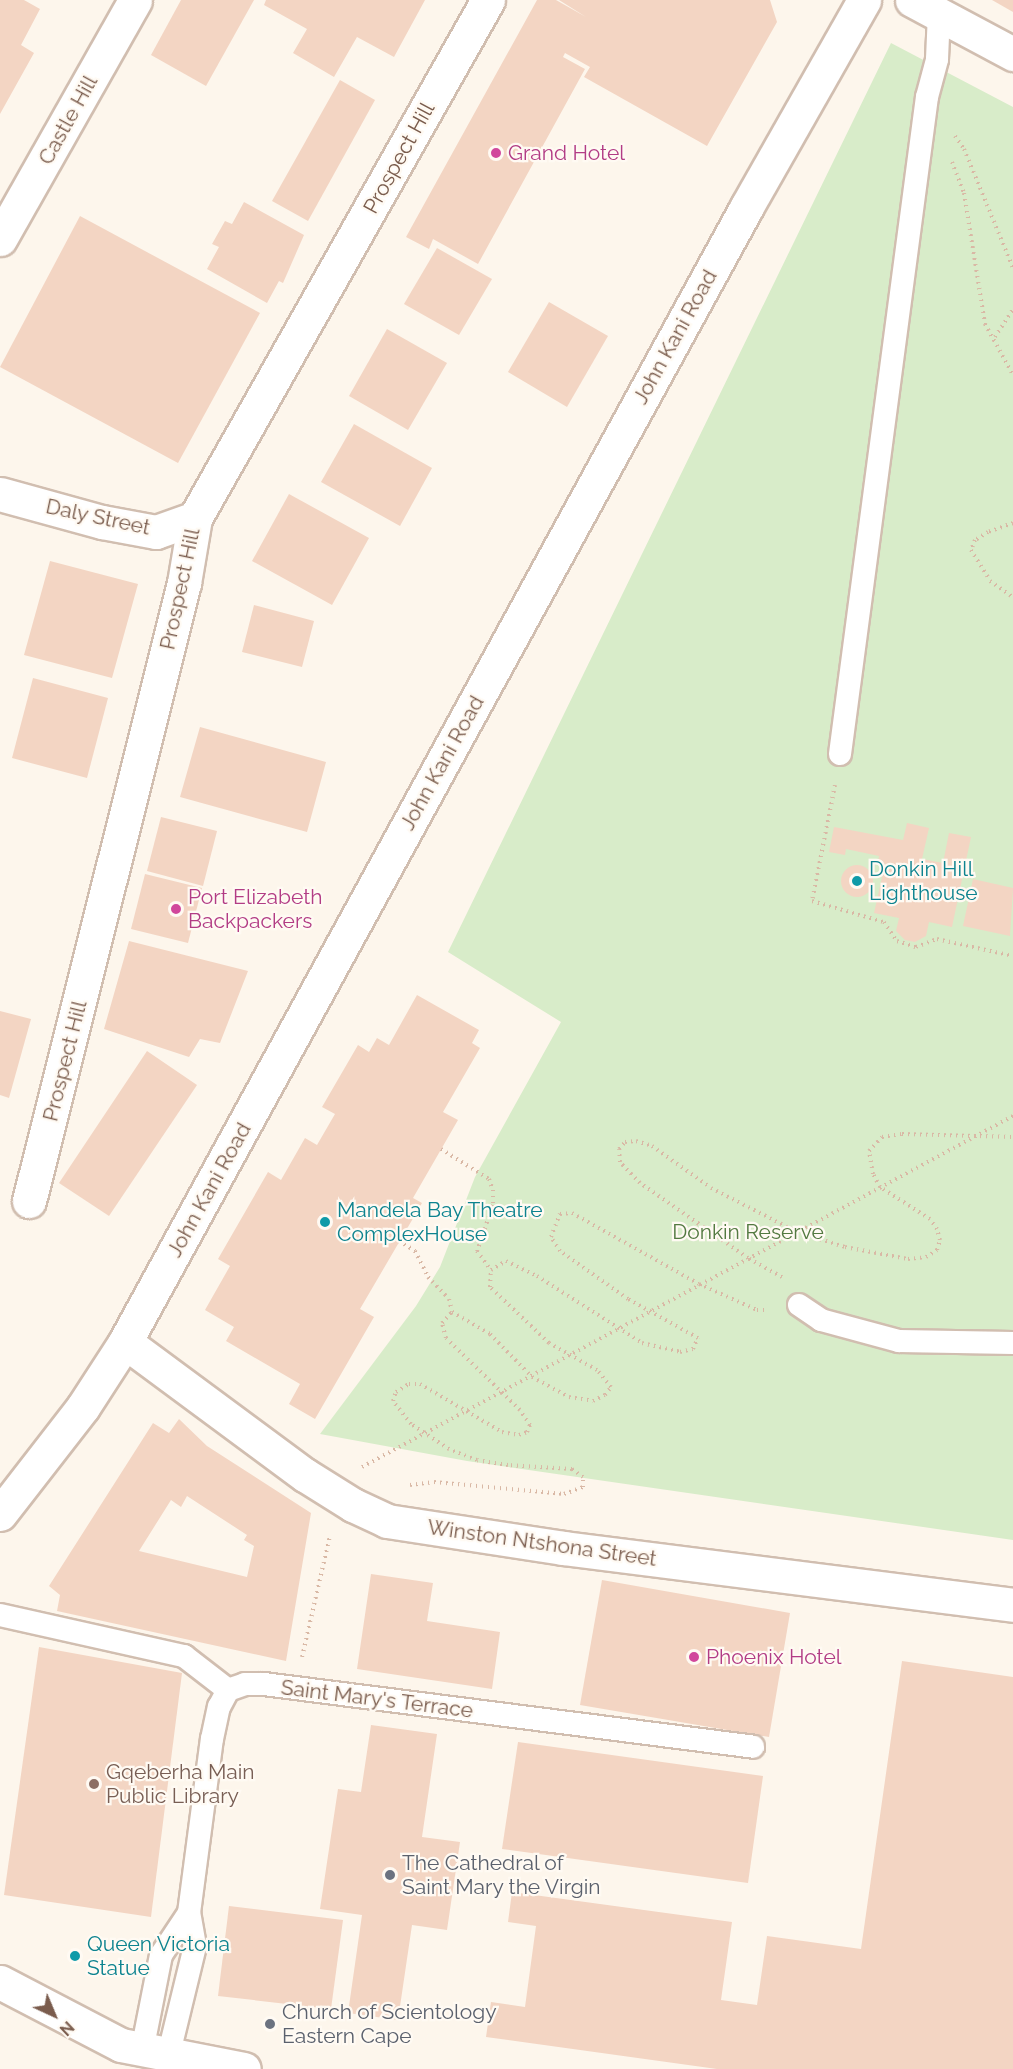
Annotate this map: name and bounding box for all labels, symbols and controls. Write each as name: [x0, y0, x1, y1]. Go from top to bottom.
street label: Castle Hill: [33, 71, 103, 169]
street label: Prospect Hill: [358, 98, 440, 218]
place label: Grand Hotel: [508, 140, 625, 166]
marker: Grand Hotel: [489, 146, 503, 160]
street label: John Kani Road: [628, 265, 722, 409]
street label: Daly Street: [43, 494, 153, 540]
street label: Prospect Hill: [155, 526, 205, 652]
street label: John Kani Road: [395, 691, 489, 835]
place label: Donkin Hill Lighthouse: [869, 856, 978, 906]
marker: Donkin Hill Lighthouse: [850, 874, 864, 888]
place label: Port Elizabeth Backpackers: [188, 884, 322, 934]
marker: Port Elizabeth Backpackers: [169, 902, 183, 916]
street label: Prospect Hill: [38, 998, 92, 1124]
street label: John Kani Road: [162, 1118, 256, 1262]
place label: Mandela Bay Theatre ComplexHouse: [337, 1197, 544, 1247]
marker: Mandela Bay Theatre ComplexHouse: [318, 1215, 332, 1229]
park label: Donkin Reserve: [672, 1219, 824, 1245]
street label: Winston Ntshona Street: [426, 1514, 658, 1572]
place label: Phoenix Hotel: [706, 1644, 841, 1670]
marker: Phoenix Hotel: [687, 1650, 701, 1664]
street label: Saint Mary's Terrace: [279, 1675, 475, 1723]
place label: Gqeberha Main Public Library: [106, 1759, 255, 1809]
marker: Gqeberha Main Public Library: [87, 1777, 101, 1791]
place label: The Cathedral of Saint Mary the Virgin: [402, 1850, 602, 1900]
marker: The Cathedral of Saint Mary the Virgin: [383, 1868, 397, 1882]
place label: Queen Victoria Statue: [87, 1931, 231, 1981]
marker: Queen Victoria Statue: [68, 1949, 82, 1963]
north arrow: [24, 1985, 84, 2045]
place label: Church of Scientology Eastern Cape: [282, 1999, 497, 2049]
text: N: [56, 2017, 78, 2039]
marker: Church of Scientology Eastern Cape: [263, 2017, 277, 2031]

